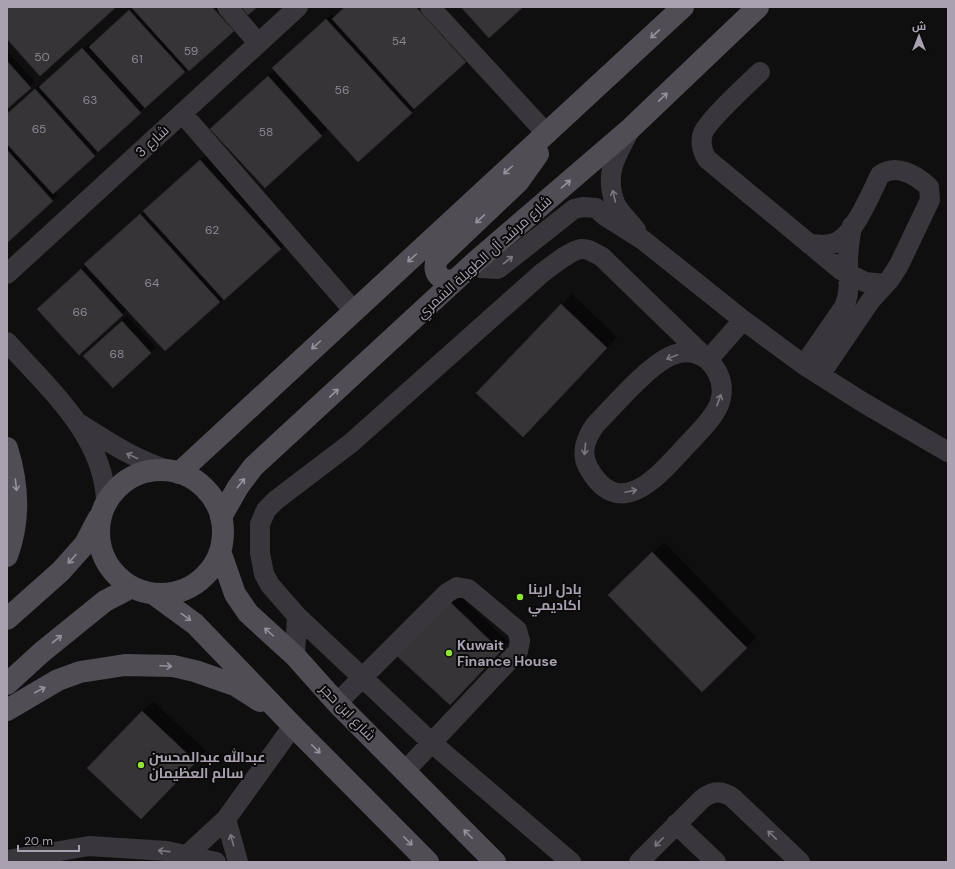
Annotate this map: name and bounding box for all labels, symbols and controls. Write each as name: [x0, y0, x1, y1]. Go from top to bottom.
north arrow: [899, 16, 939, 56]
text: ش: [912, 19, 926, 33]
one-way arrow: [650, 29, 660, 38]
house number: 54: [392, 33, 406, 49]
house number: 59: [184, 43, 198, 59]
house number: 50: [34, 49, 50, 65]
house number: 61: [131, 51, 143, 67]
house number: 56: [335, 82, 349, 98]
house number: 63: [83, 92, 97, 108]
one-way arrow: [658, 92, 668, 102]
house number: 65: [32, 121, 46, 137]
street label: شارع 3: [132, 121, 172, 161]
house number: 58: [259, 124, 273, 140]
one-way arrow: [503, 165, 513, 174]
one-way arrow: [561, 179, 571, 188]
one-way arrow: [609, 190, 617, 203]
street label: شارع مرشد آل الطويلة الشمري: [413, 192, 557, 325]
one-way arrow: [475, 214, 485, 223]
house number: 62: [205, 222, 219, 238]
one-way arrow: [407, 253, 417, 262]
one-way arrow: [503, 256, 514, 265]
house number: 64: [145, 275, 159, 291]
house number: 66: [72, 304, 88, 320]
one-way arrow: [311, 341, 321, 350]
house number: 68: [110, 346, 124, 362]
one-way arrow: [666, 353, 678, 361]
one-way arrow: [329, 388, 339, 397]
one-way arrow: [716, 395, 724, 407]
one-way arrow: [582, 442, 589, 455]
one-way arrow: [126, 452, 138, 459]
one-way arrow: [237, 478, 245, 489]
one-way arrow: [12, 479, 19, 492]
one-way arrow: [624, 487, 637, 495]
one-way arrow: [67, 553, 76, 564]
place label: بادل ارينا اكاديمي: [528, 580, 582, 617]
marker: بادل ارينا اكاديمي: [515, 592, 525, 602]
one-way arrow: [180, 613, 191, 621]
one-way arrow: [264, 627, 274, 636]
one-way arrow: [51, 635, 62, 643]
place label: Kuwait Finance House: [457, 636, 557, 670]
marker: Kuwait Finance House: [444, 648, 454, 658]
one-way arrow: [159, 662, 172, 670]
street label: شارع ابن حجر: [316, 679, 380, 744]
one-way arrow: [34, 685, 46, 693]
one-way arrow: [311, 744, 321, 754]
place label: عبدالله عبدالمحسن سالم العظيمان: [149, 748, 266, 783]
marker: عبدالله عبدالمحسن سالم العظيمان: [136, 760, 146, 770]
scale bar: [18, 827, 79, 853]
one-way arrow: [463, 829, 473, 839]
one-way arrow: [767, 830, 777, 840]
text: 20 m: [24, 833, 53, 849]
one-way arrow: [228, 834, 235, 847]
one-way arrow: [403, 836, 413, 846]
one-way arrow: [654, 837, 664, 847]
one-way arrow: [158, 847, 171, 855]

